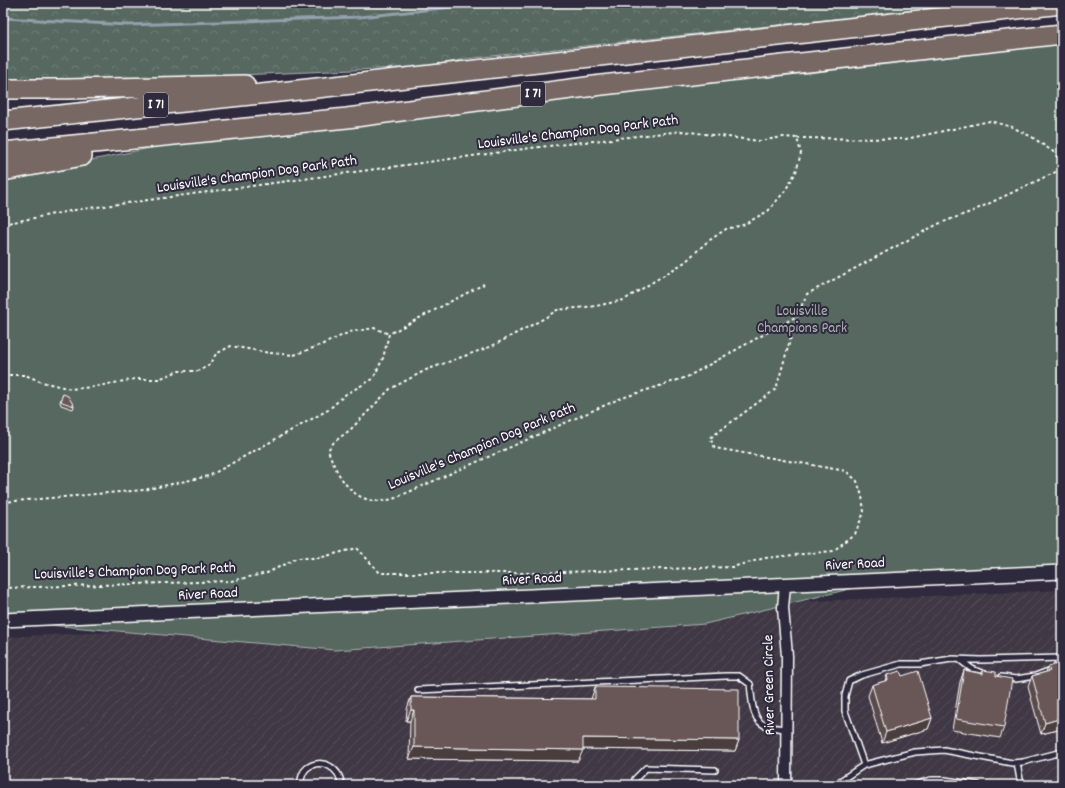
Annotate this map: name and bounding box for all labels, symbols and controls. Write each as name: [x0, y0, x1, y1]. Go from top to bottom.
road number: I 71: [521, 82, 545, 106]
road number: I 71: [144, 93, 168, 117]
street label: Louisville's Champion Dog Park Path: [477, 110, 680, 156]
street label: Louisville's Champion Dog Park Path: [156, 150, 359, 200]
park label: Louisville Champions Park: [757, 301, 847, 340]
street label: Louisville's Champion Dog Park Path: [385, 397, 579, 497]
street label: River Road: [824, 552, 886, 578]
street label: Louisville's Champion Dog Park Path: [34, 557, 236, 587]
street label: River Road: [501, 567, 563, 593]
street label: River Road: [177, 582, 239, 608]
street label: River Green Circle: [758, 634, 782, 735]

